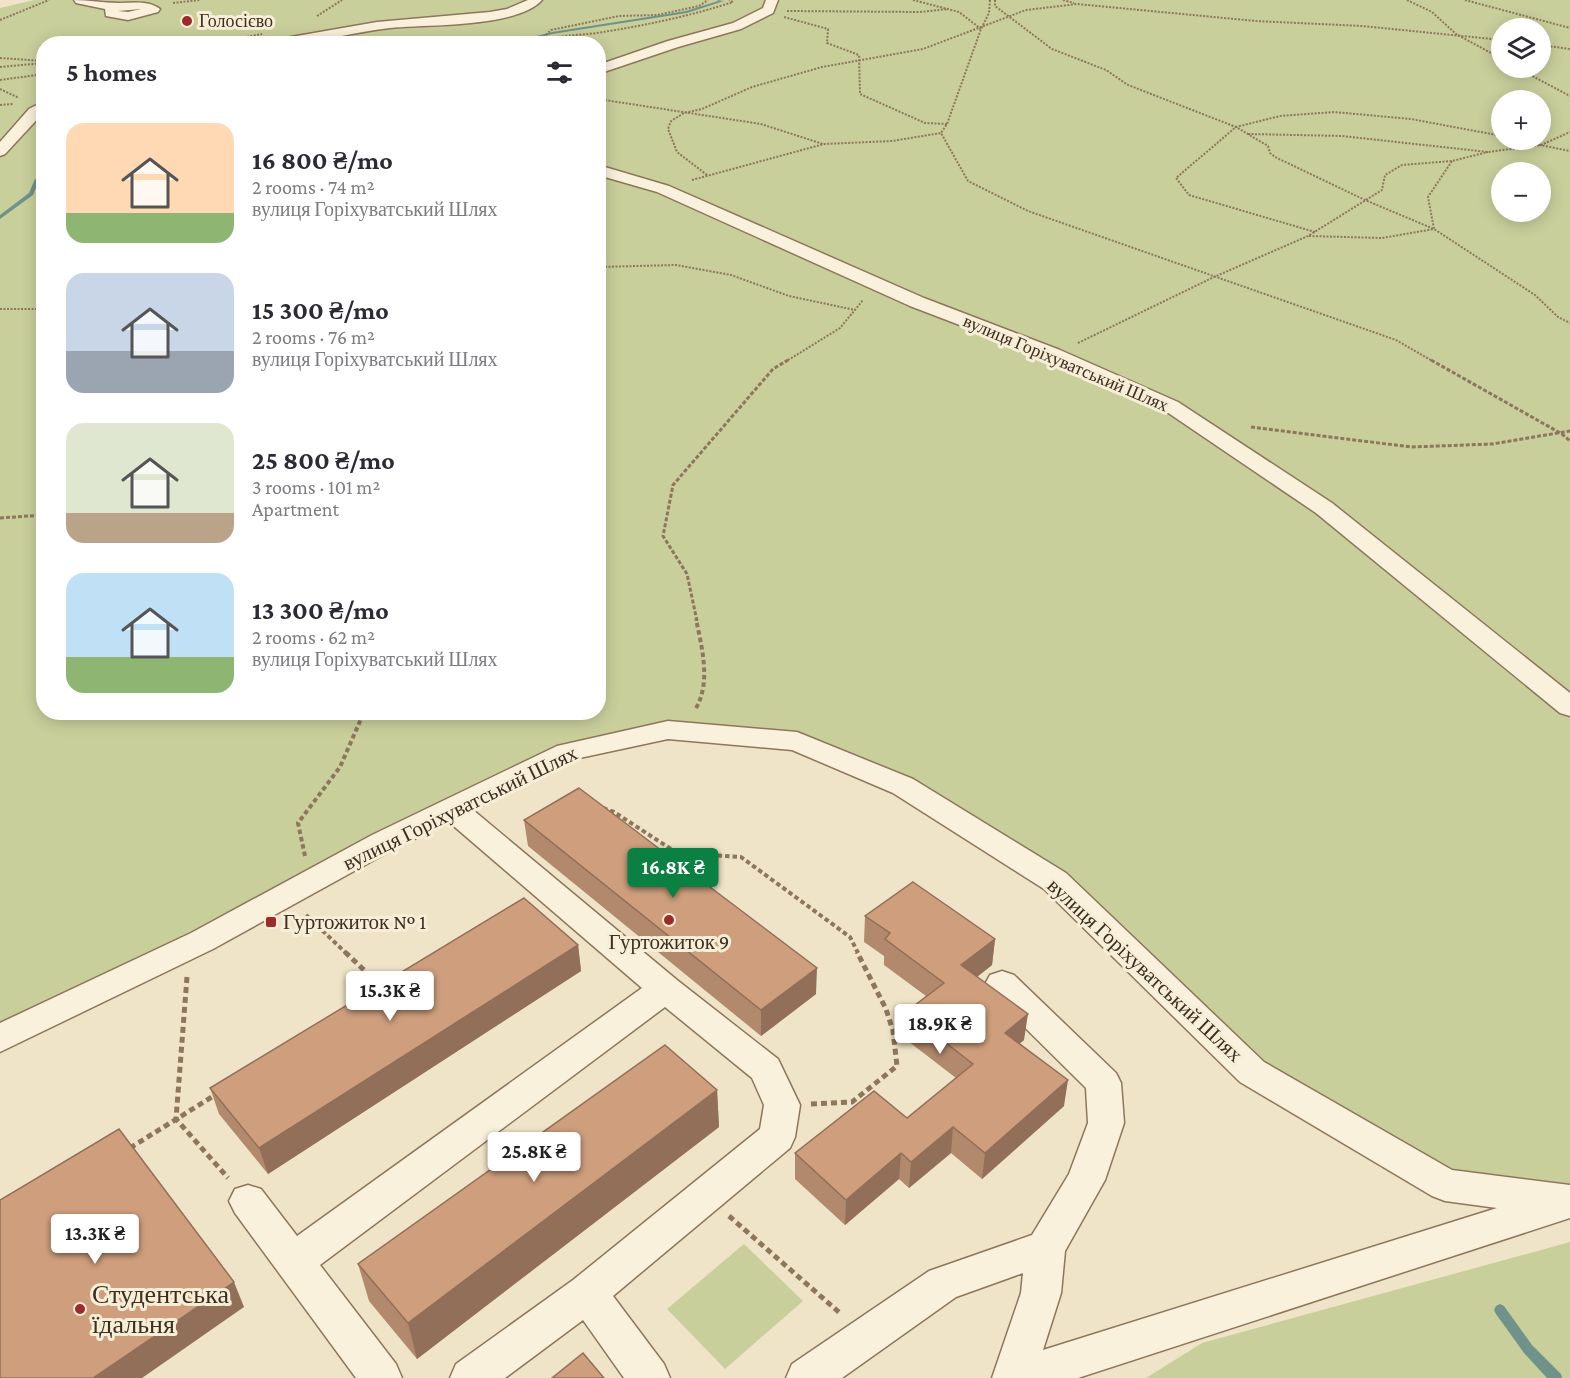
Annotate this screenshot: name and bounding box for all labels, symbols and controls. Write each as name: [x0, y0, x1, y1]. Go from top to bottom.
place label: Голосієво: [199, 11, 273, 31]
marker: Голосієво: [180, 14, 194, 28]
map controls: [1491, 18, 1551, 222]
button: layers: [1491, 18, 1551, 78]
icon: filters: [543, 56, 576, 89]
text: 5 homes: [66, 58, 157, 87]
button: +: [1491, 90, 1551, 150]
text: 16 800 ₴/mo: [252, 146, 393, 175]
icon: home: [114, 147, 186, 219]
button: −: [1491, 162, 1551, 222]
text: 2 rooms · 74 m²: [252, 176, 374, 198]
text: вулиця Горіхуватський Шлях: [252, 198, 498, 220]
text: 15 300 ₴/mo: [252, 296, 389, 325]
icon: home: [114, 297, 186, 369]
street label: вулиця Горіхуватський Шлях: [960, 311, 1172, 415]
text: 2 rooms · 76 m²: [252, 326, 375, 348]
text: вулиця Горіхуватський Шлях: [252, 348, 498, 370]
text: 25 800 ₴/mo: [252, 446, 395, 475]
icon: home: [114, 447, 186, 519]
text: 3 rooms · 101 m²: [252, 476, 380, 498]
text: Apartment: [252, 498, 339, 520]
text: 13 300 ₴/mo: [252, 596, 389, 625]
icon: home: [114, 597, 186, 669]
text: 2 rooms · 62 m²: [252, 626, 375, 648]
text: вулиця Горіхуватський Шлях: [252, 648, 498, 670]
street label: вулиця Горіхуватський Шлях: [339, 740, 582, 875]
pin: 16.8K ₴: [618, 848, 728, 899]
text: 16.8K ₴: [641, 856, 705, 878]
street label: вулиця Горіхуватський Шлях: [1043, 873, 1248, 1067]
place label: Гуртожиток № 1: [283, 910, 426, 934]
marker: Гуртожиток 9: [662, 913, 676, 927]
marker: Гуртожиток № 1: [264, 915, 278, 929]
place label: Гуртожиток 9: [609, 930, 729, 954]
pin: 15.3K ₴: [335, 971, 445, 1022]
text: 15.3K ₴: [360, 979, 420, 1001]
pin: 18.9K ₴: [885, 1004, 995, 1055]
text: 18.9K ₴: [908, 1012, 972, 1034]
pin: 25.8K ₴: [479, 1132, 589, 1183]
text: 25.8K ₴: [502, 1140, 566, 1162]
pin: 13.3K ₴: [40, 1214, 150, 1265]
text: 13.3K ₴: [65, 1222, 125, 1244]
place label: Студентська їдальня: [92, 1280, 229, 1339]
marker: Студентська їдальня: [73, 1302, 87, 1316]

